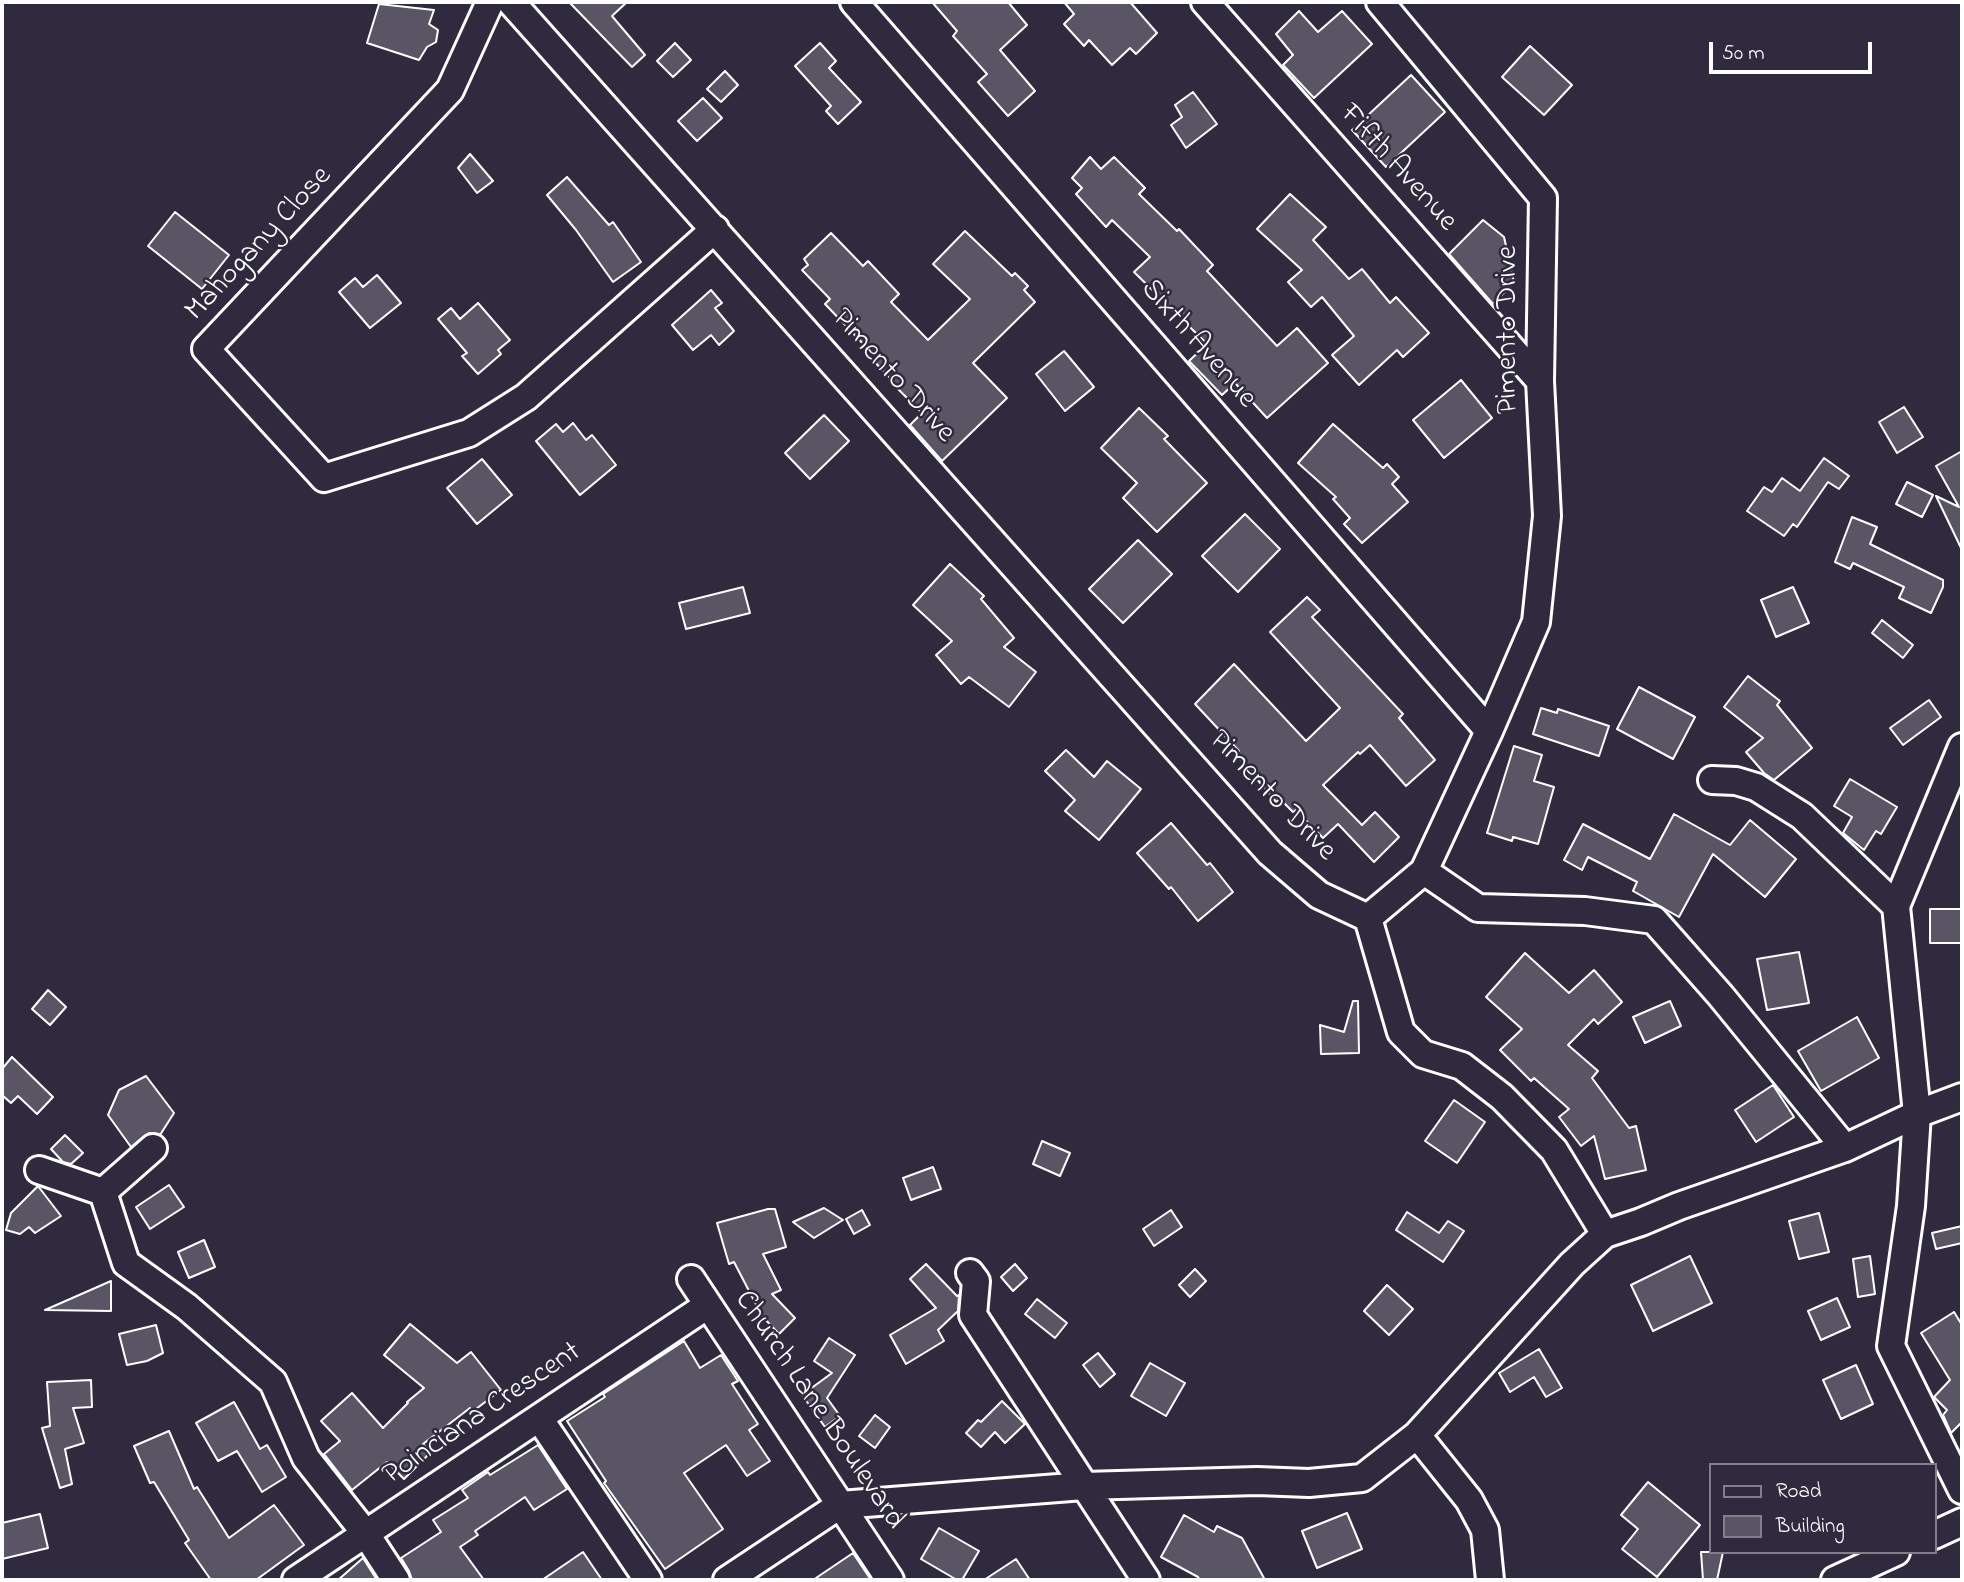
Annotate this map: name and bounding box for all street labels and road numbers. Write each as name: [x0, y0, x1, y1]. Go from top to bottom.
street label: Fifth Avenue: [1330, 98, 1464, 240]
street label: Mahogany Close: [179, 160, 341, 330]
street label: Pimento Drive: [1492, 246, 1528, 414]
street label: Sixth Avenue: [1131, 273, 1263, 417]
street label: Pimento Drive: [822, 302, 962, 452]
street label: Pimento Drive: [1200, 724, 1342, 870]
street label: Church Lane Boulevard: [725, 1285, 911, 1537]
street label: Poinciana Crescent: [377, 1336, 589, 1494]

